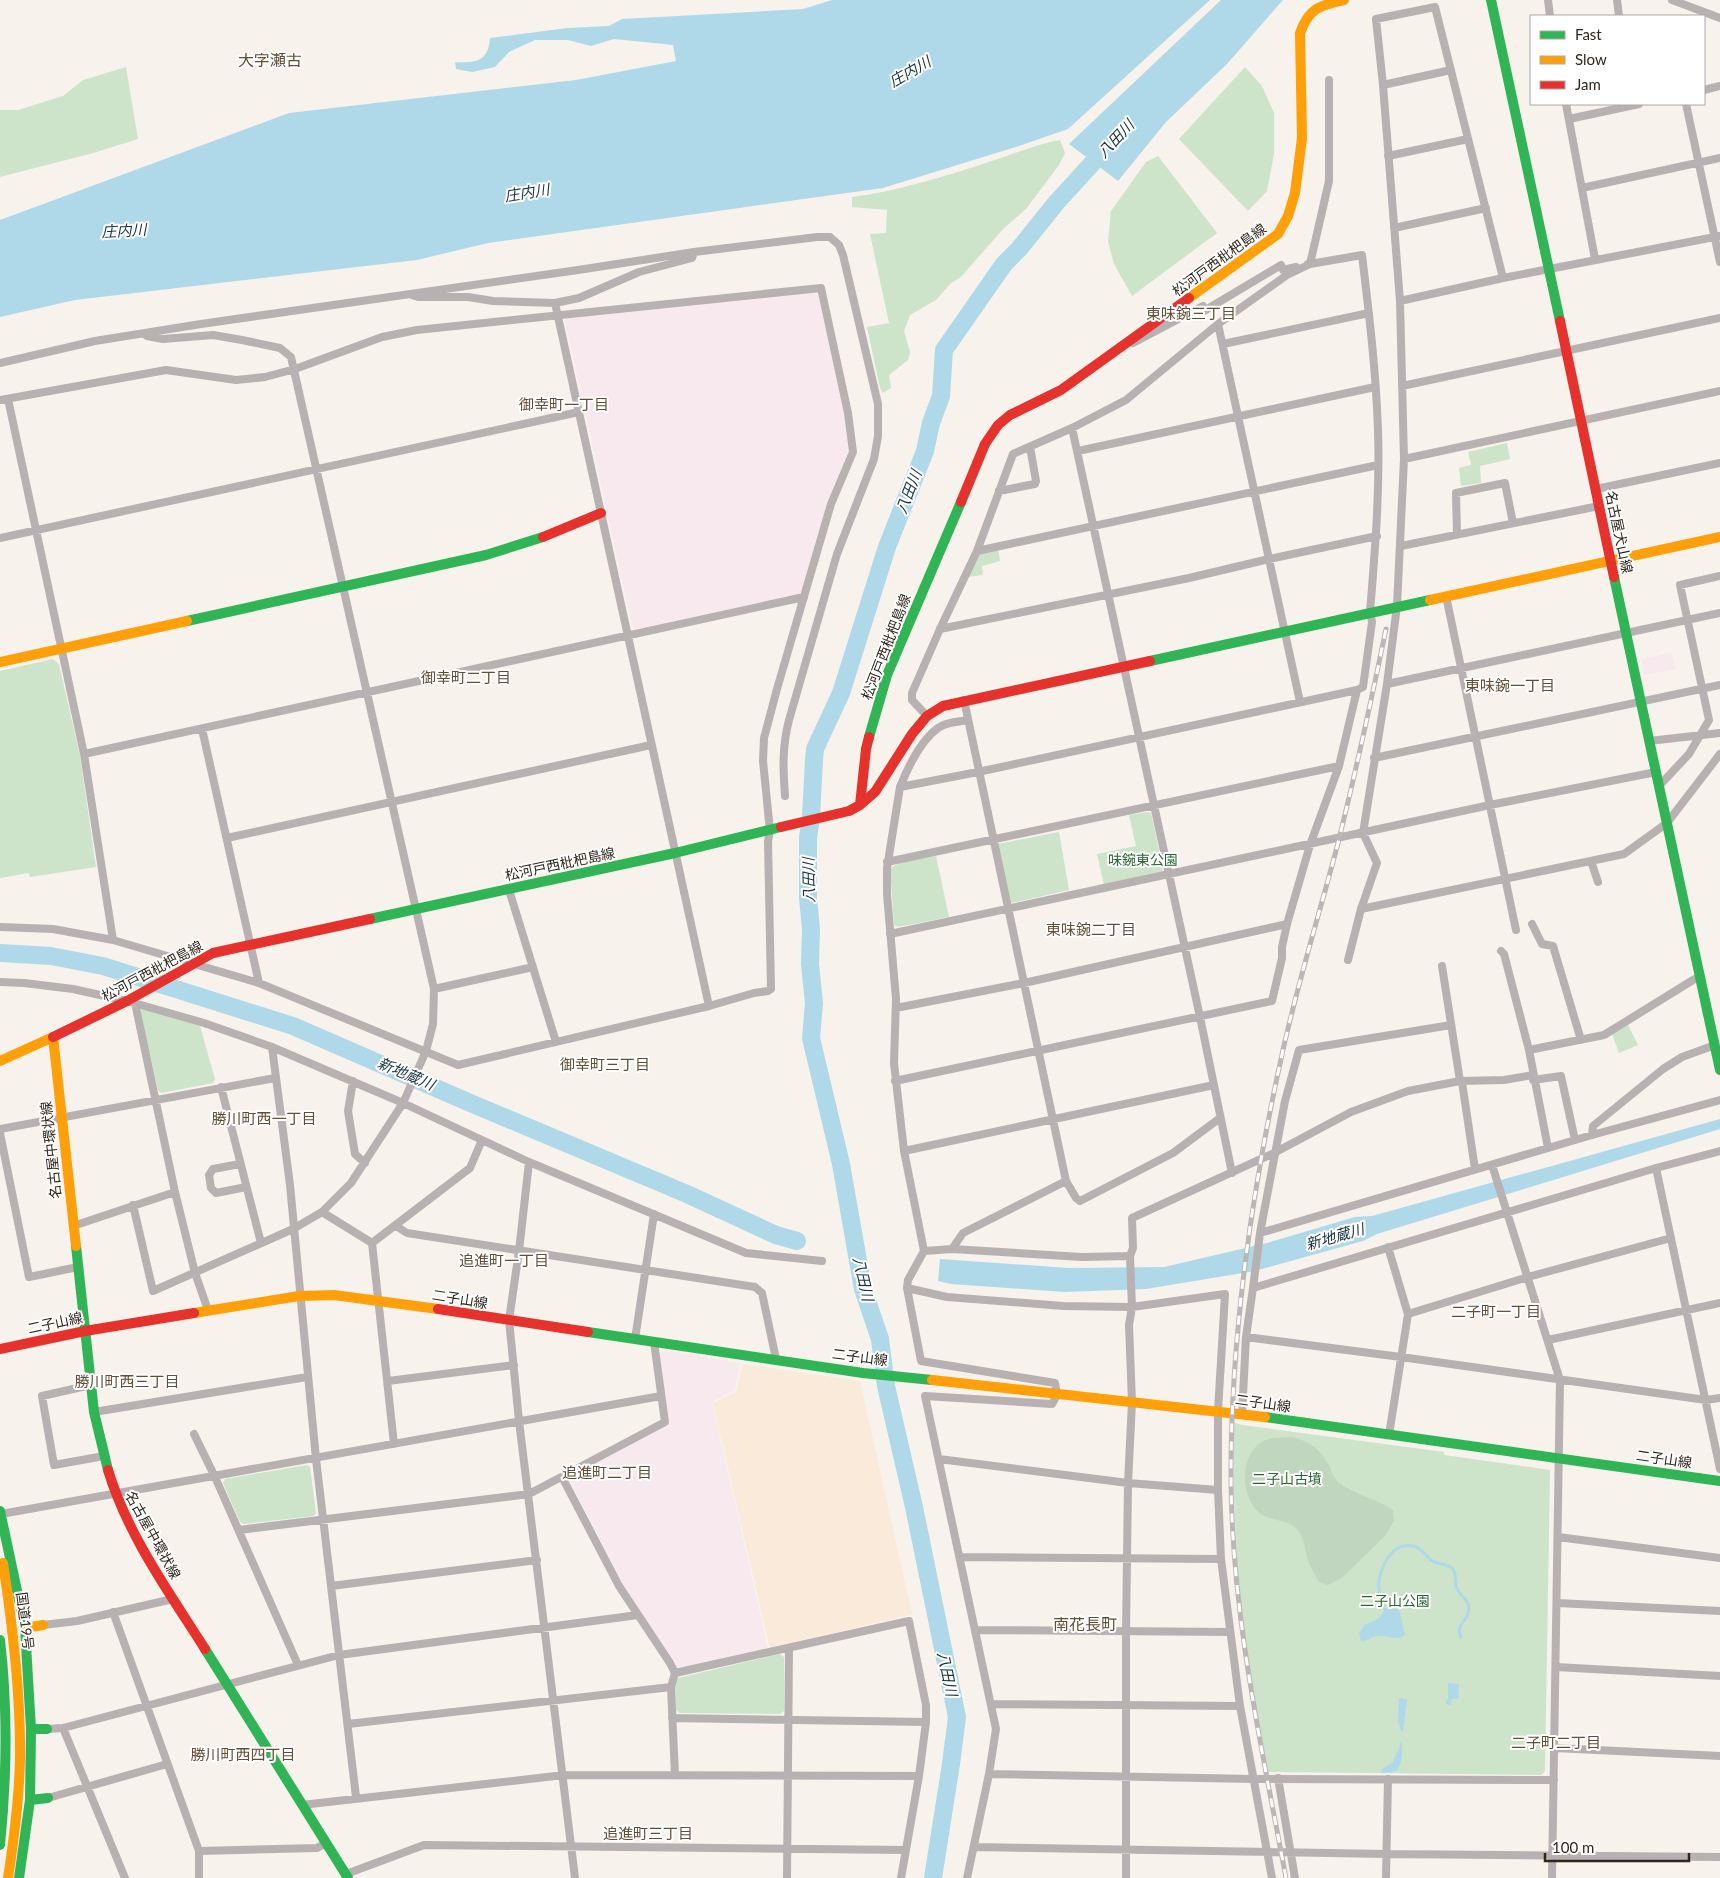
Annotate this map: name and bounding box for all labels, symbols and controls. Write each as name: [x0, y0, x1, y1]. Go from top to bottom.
legend: [1530, 15, 1705, 105]
text: Fast: [1575, 25, 1602, 43]
district label: 大字瀬古: [238, 50, 302, 69]
text: Slow: [1575, 50, 1607, 68]
water label: 庄内川: [886, 51, 935, 90]
text: Jam: [1575, 75, 1601, 93]
water label: 八田川: [1093, 114, 1139, 161]
water label: 庄内川: [503, 179, 552, 204]
water label: 庄内川: [101, 220, 149, 240]
street label: 松河戸西枇杷島線: [1168, 220, 1269, 299]
district label: 東味鋺三丁目: [1146, 304, 1236, 322]
district label: 御幸町一丁目: [519, 395, 609, 413]
water label: 八田川: [892, 466, 925, 516]
street label: 名古屋犬山線: [1602, 489, 1637, 575]
street label: 松河戸西枇杷島線: [858, 591, 914, 702]
district label: 御幸町二丁目: [421, 668, 511, 686]
district label: 東味鋺一丁目: [1465, 676, 1555, 694]
street label: 松河戸西枇杷島線: [503, 844, 616, 883]
park label: 味鋺東公園: [1108, 851, 1178, 868]
water label: 八田川: [799, 855, 817, 903]
district label: 東味鋺二丁目: [1046, 920, 1136, 938]
street label: 松河戸西枇杷島線: [98, 937, 205, 1004]
water label: 新地蔵川: [375, 1053, 439, 1094]
district label: 御幸町三丁目: [560, 1055, 650, 1073]
street label: 名古屋中環状線: [37, 1100, 64, 1200]
district label: 勝川町西一丁目: [211, 1109, 317, 1127]
water label: 新地蔵川: [1303, 1219, 1368, 1253]
district label: 追進町一丁目: [459, 1251, 549, 1269]
water label: 八田川: [850, 1255, 878, 1305]
street label: 二子山線: [431, 1286, 489, 1311]
district label: 二子町一丁目: [1451, 1302, 1541, 1320]
street label: 二子山線: [26, 1308, 84, 1337]
street label: 二子山線: [831, 1345, 889, 1368]
district label: 勝川町西三丁目: [74, 1372, 180, 1390]
street label: 二子山線: [1234, 1390, 1292, 1415]
street label: 二子山線: [1635, 1446, 1693, 1471]
district label: 追進町二丁目: [562, 1463, 652, 1481]
park label: 二子山古墳: [1252, 1470, 1322, 1487]
street label: 名古屋中環状線: [122, 1488, 185, 1582]
street label: 国道19号: [14, 1591, 37, 1651]
park label: 二子山公園: [1360, 1592, 1430, 1609]
district label: 南花長町: [1053, 1614, 1117, 1633]
water label: 八田川: [934, 1650, 962, 1700]
district label: 二子町二丁目: [1511, 1733, 1601, 1751]
district label: 勝川町西四丁目: [190, 1745, 296, 1763]
district label: 追進町三丁目: [603, 1824, 693, 1842]
scale bar: [1545, 1830, 1689, 1862]
text: 100 m: [1552, 1838, 1594, 1856]

